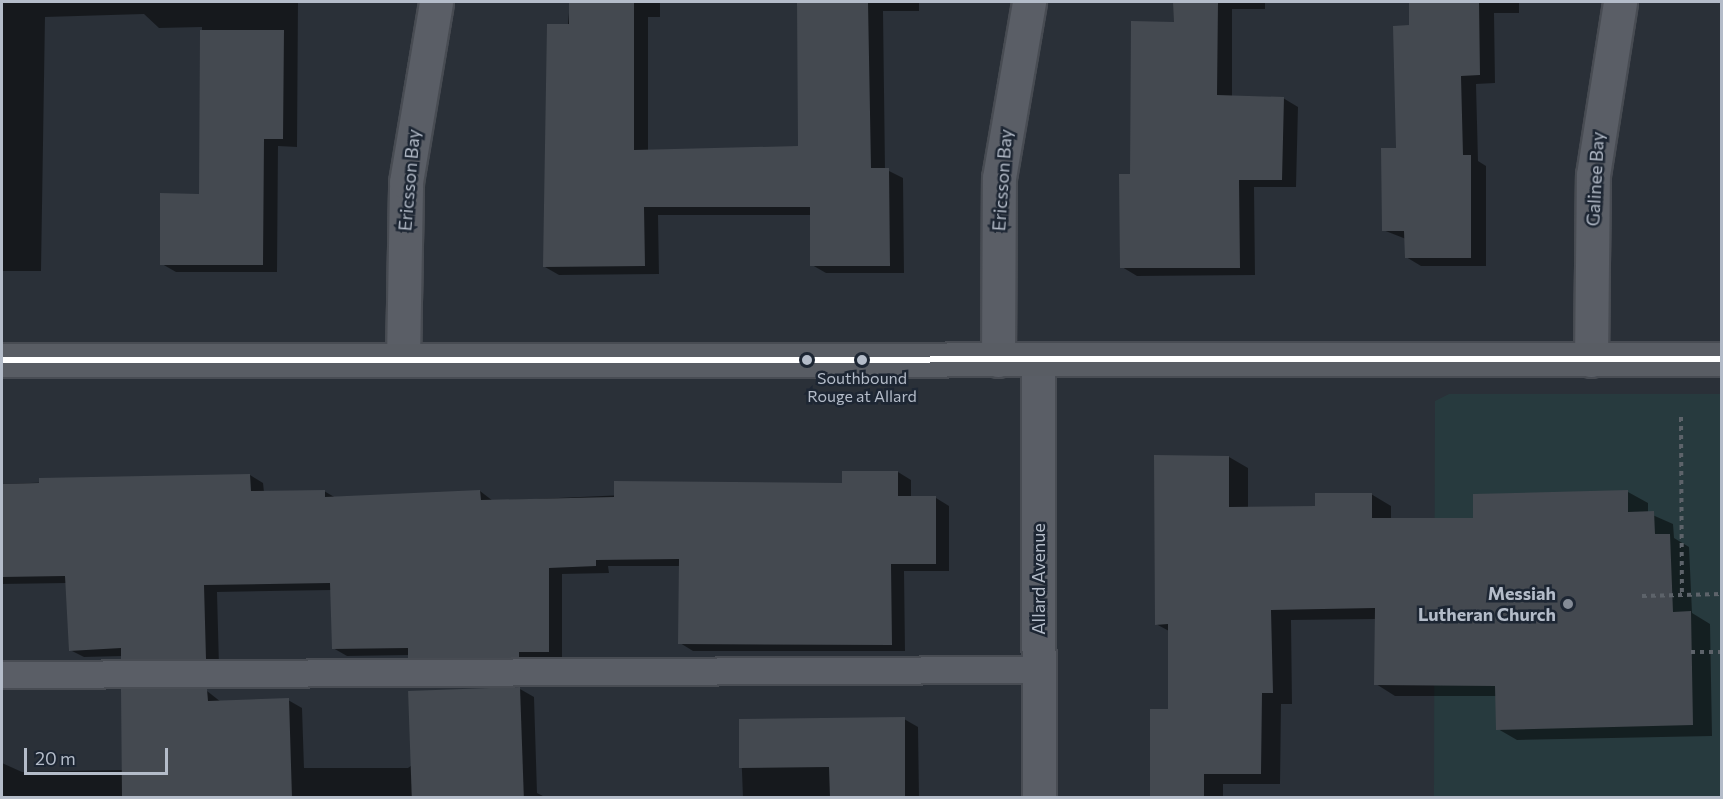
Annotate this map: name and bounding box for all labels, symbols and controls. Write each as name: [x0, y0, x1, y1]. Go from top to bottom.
street label: Ericsson Bay: [394, 128, 424, 232]
street label: Ericsson Bay: [988, 128, 1016, 232]
street label: Galinee Bay: [1582, 131, 1608, 227]
unlabelled marker: [801, 354, 813, 366]
marker: Southbound Rouge at Allard: [856, 354, 868, 366]
place label: Southbound Rouge at Allard: [807, 368, 917, 406]
street label: Allard Avenue: [1027, 523, 1049, 635]
place label: Messiah Lutheran Church: [1418, 583, 1556, 626]
marker: Messiah Lutheran Church: [1561, 597, 1575, 611]
scale bar: [27, 736, 171, 774]
text: 20 m: [35, 747, 76, 769]

